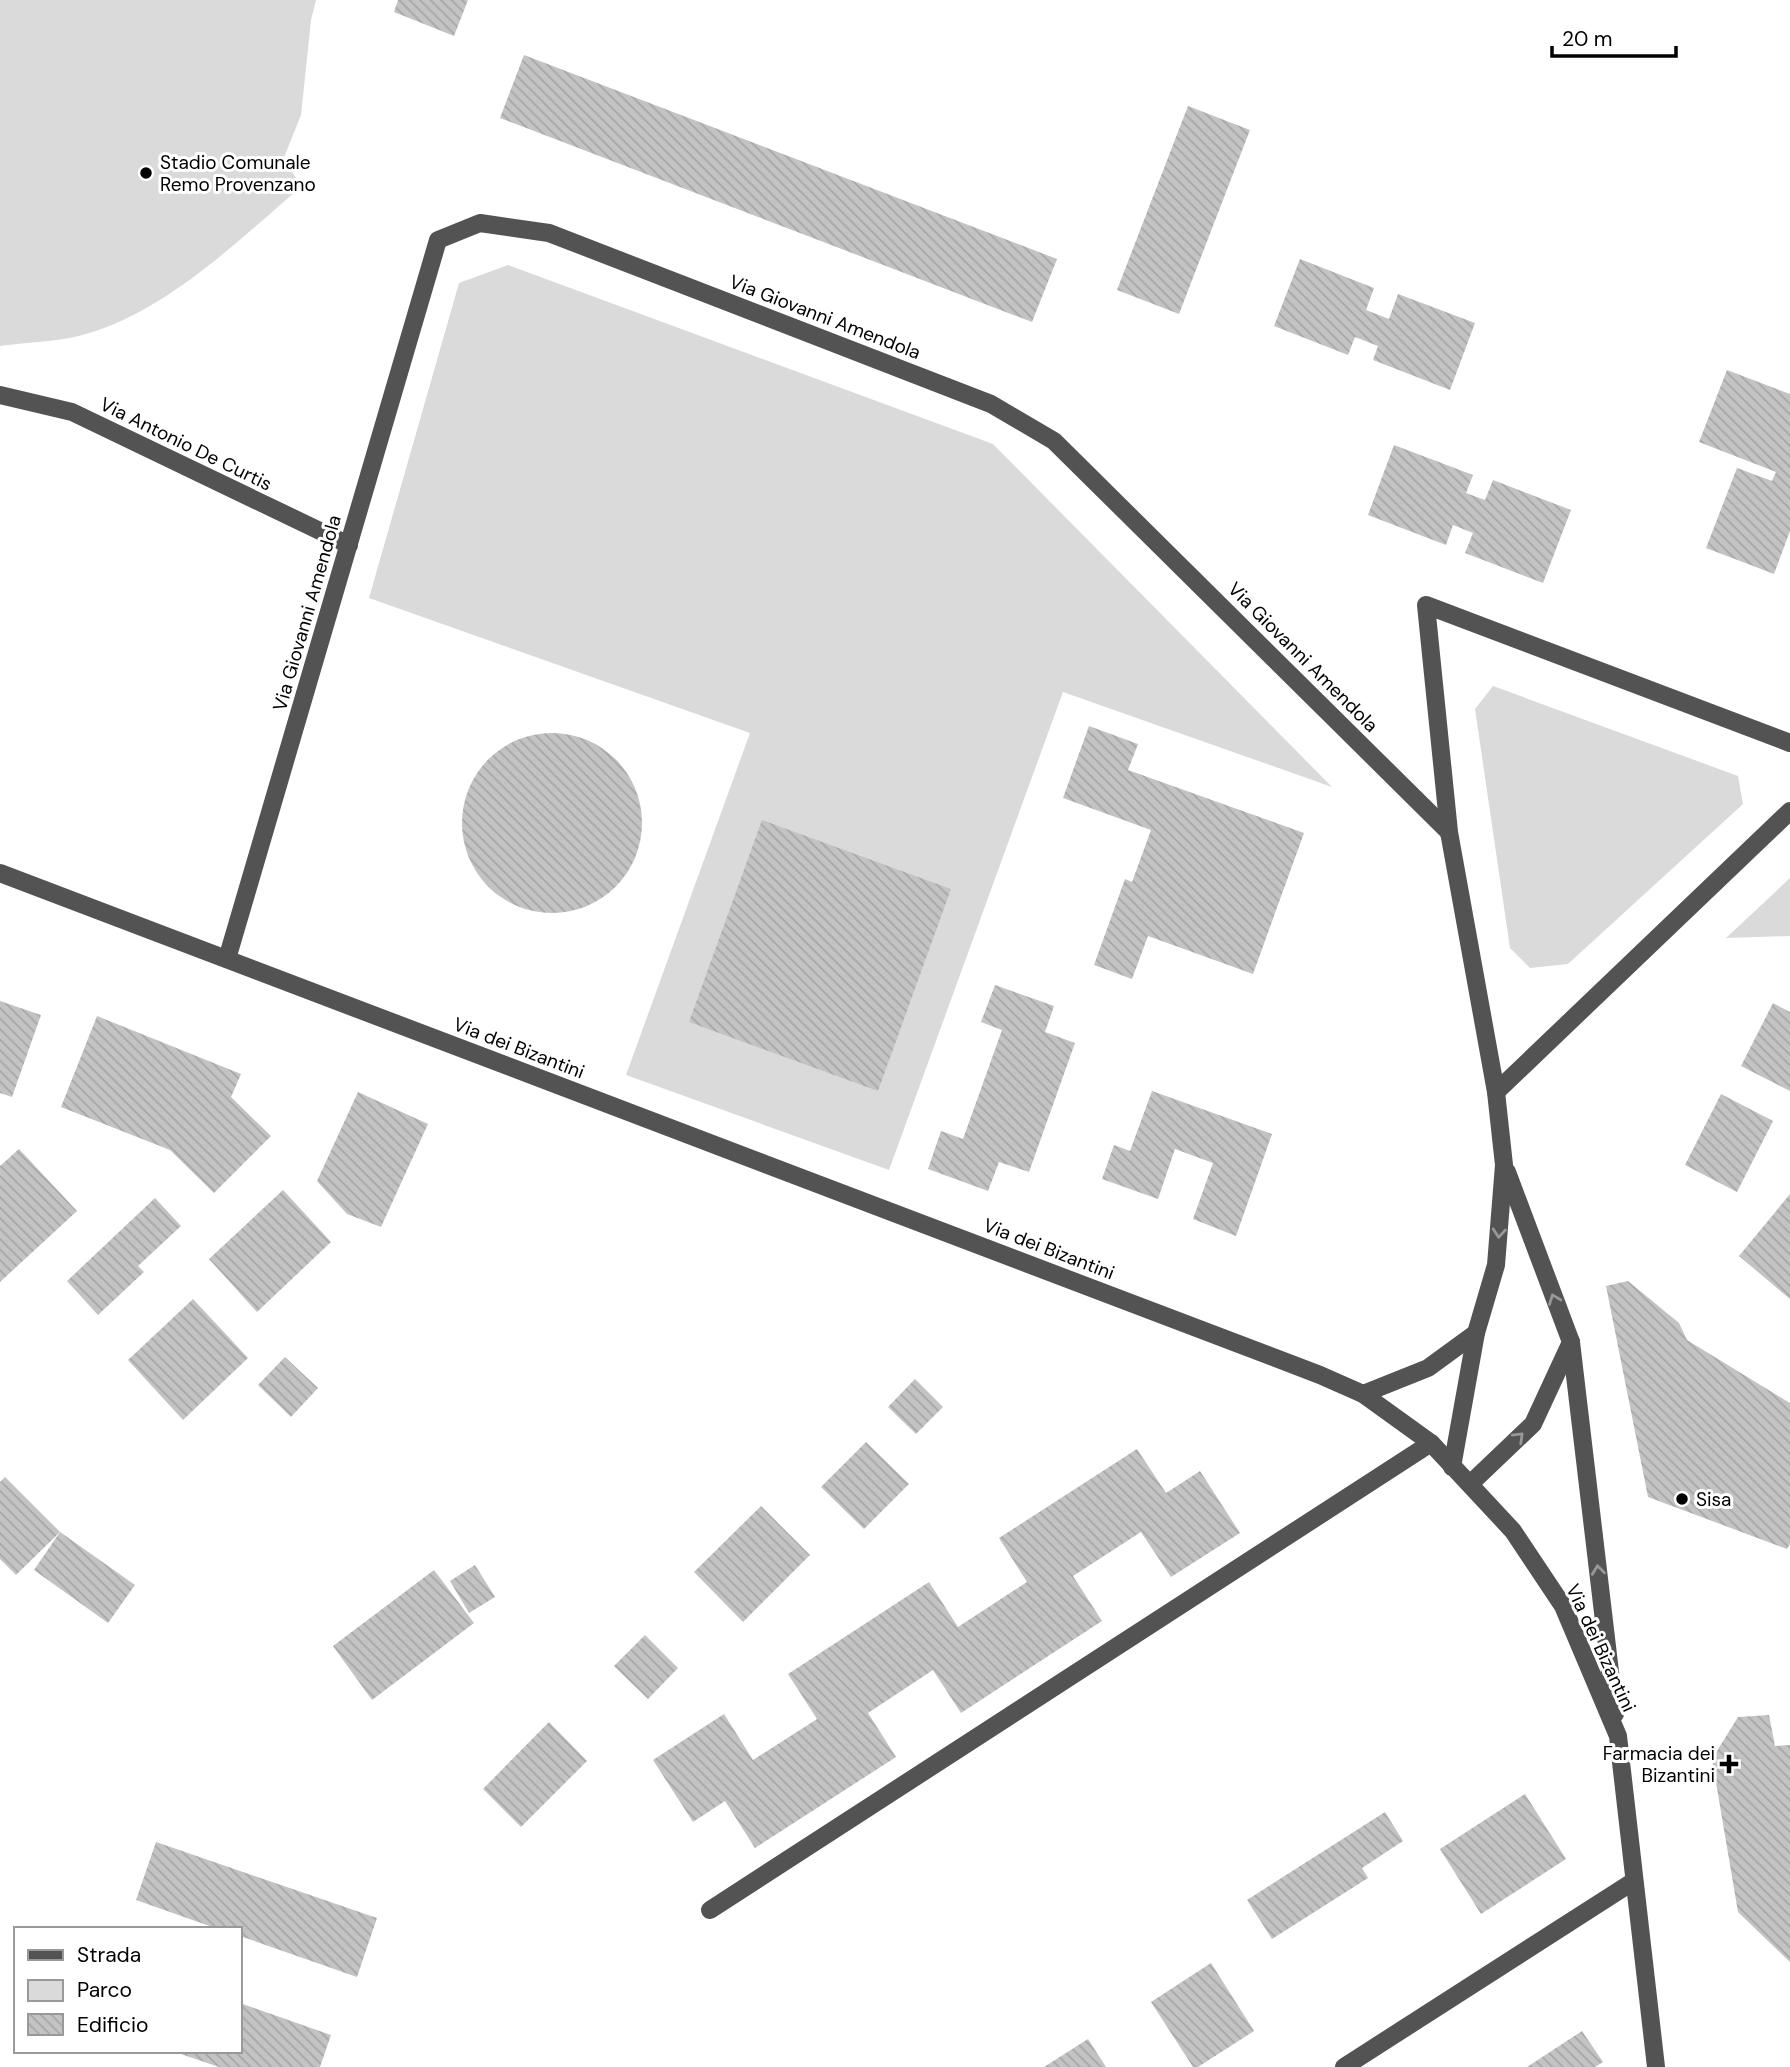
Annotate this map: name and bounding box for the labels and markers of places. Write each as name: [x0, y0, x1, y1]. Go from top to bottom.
place label: Stadio Comunale Remo Provenzano: [160, 150, 316, 197]
marker: Stadio Comunale Remo Provenzano: [138, 165, 154, 181]
place label: Sisa: [1696, 1487, 1731, 1512]
marker: Sisa: [1674, 1491, 1690, 1507]
place label: Farmacia dei Bizantini: [1603, 1741, 1715, 1788]
marker: Farmacia dei Bizantini: [1721, 1756, 1737, 1772]

